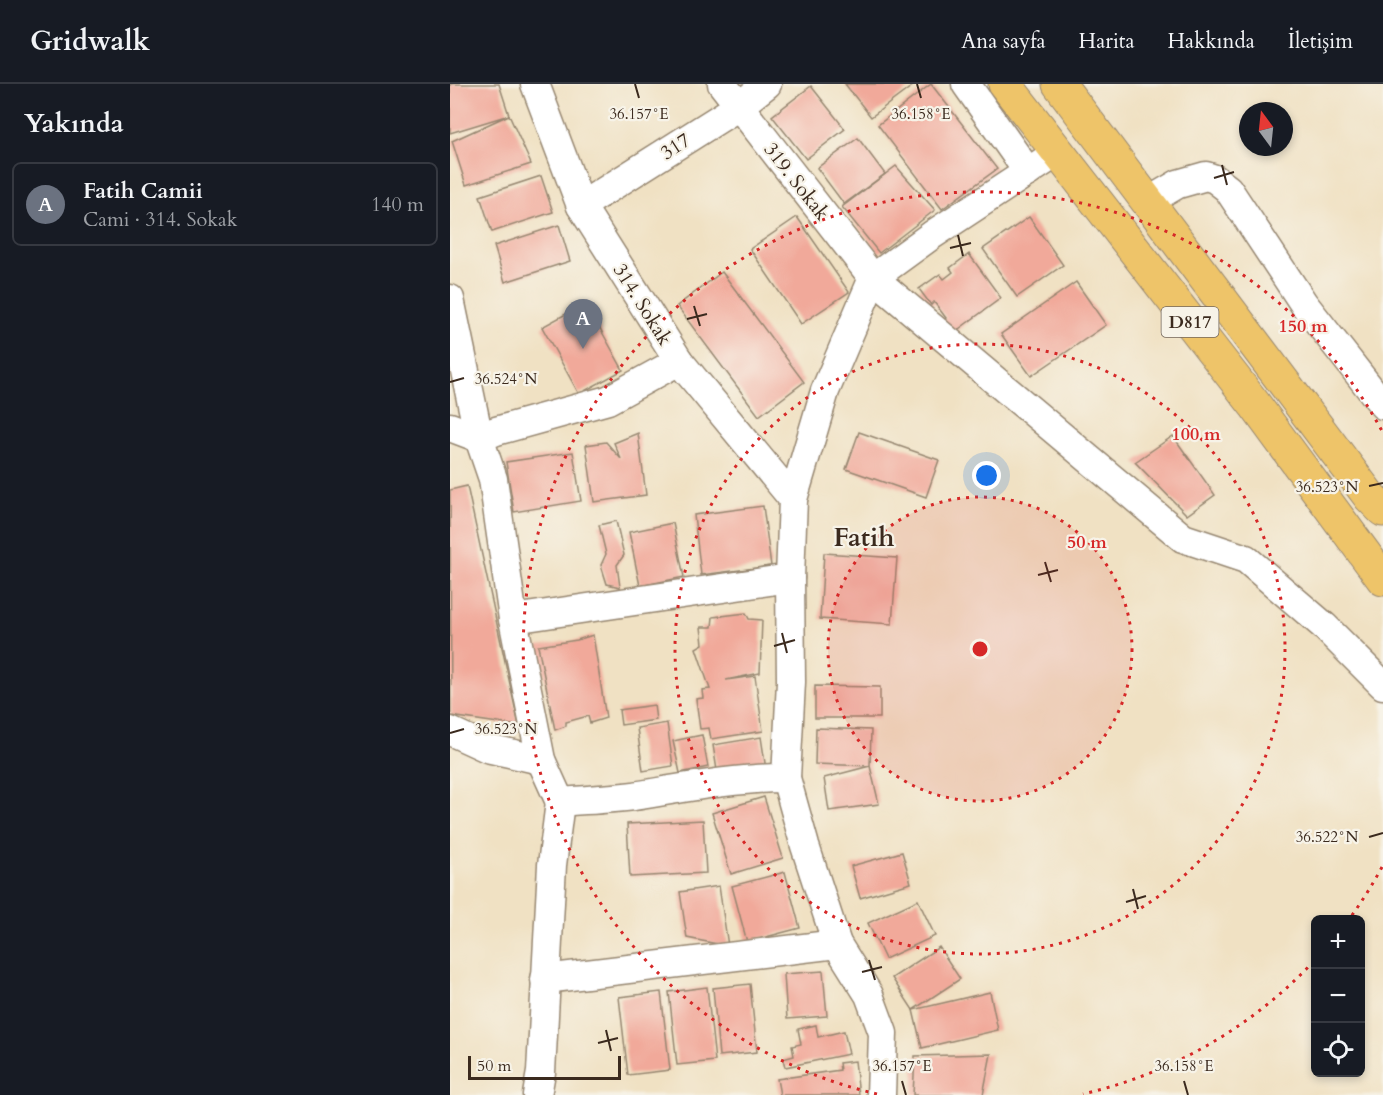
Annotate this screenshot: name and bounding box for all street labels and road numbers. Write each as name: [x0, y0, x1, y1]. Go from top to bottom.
street label: 317: [655, 127, 696, 166]
street label: 319. Sokak: [758, 137, 836, 226]
street label: 314. Sokak: [607, 258, 679, 351]
road number: D817: [1162, 307, 1218, 337]

